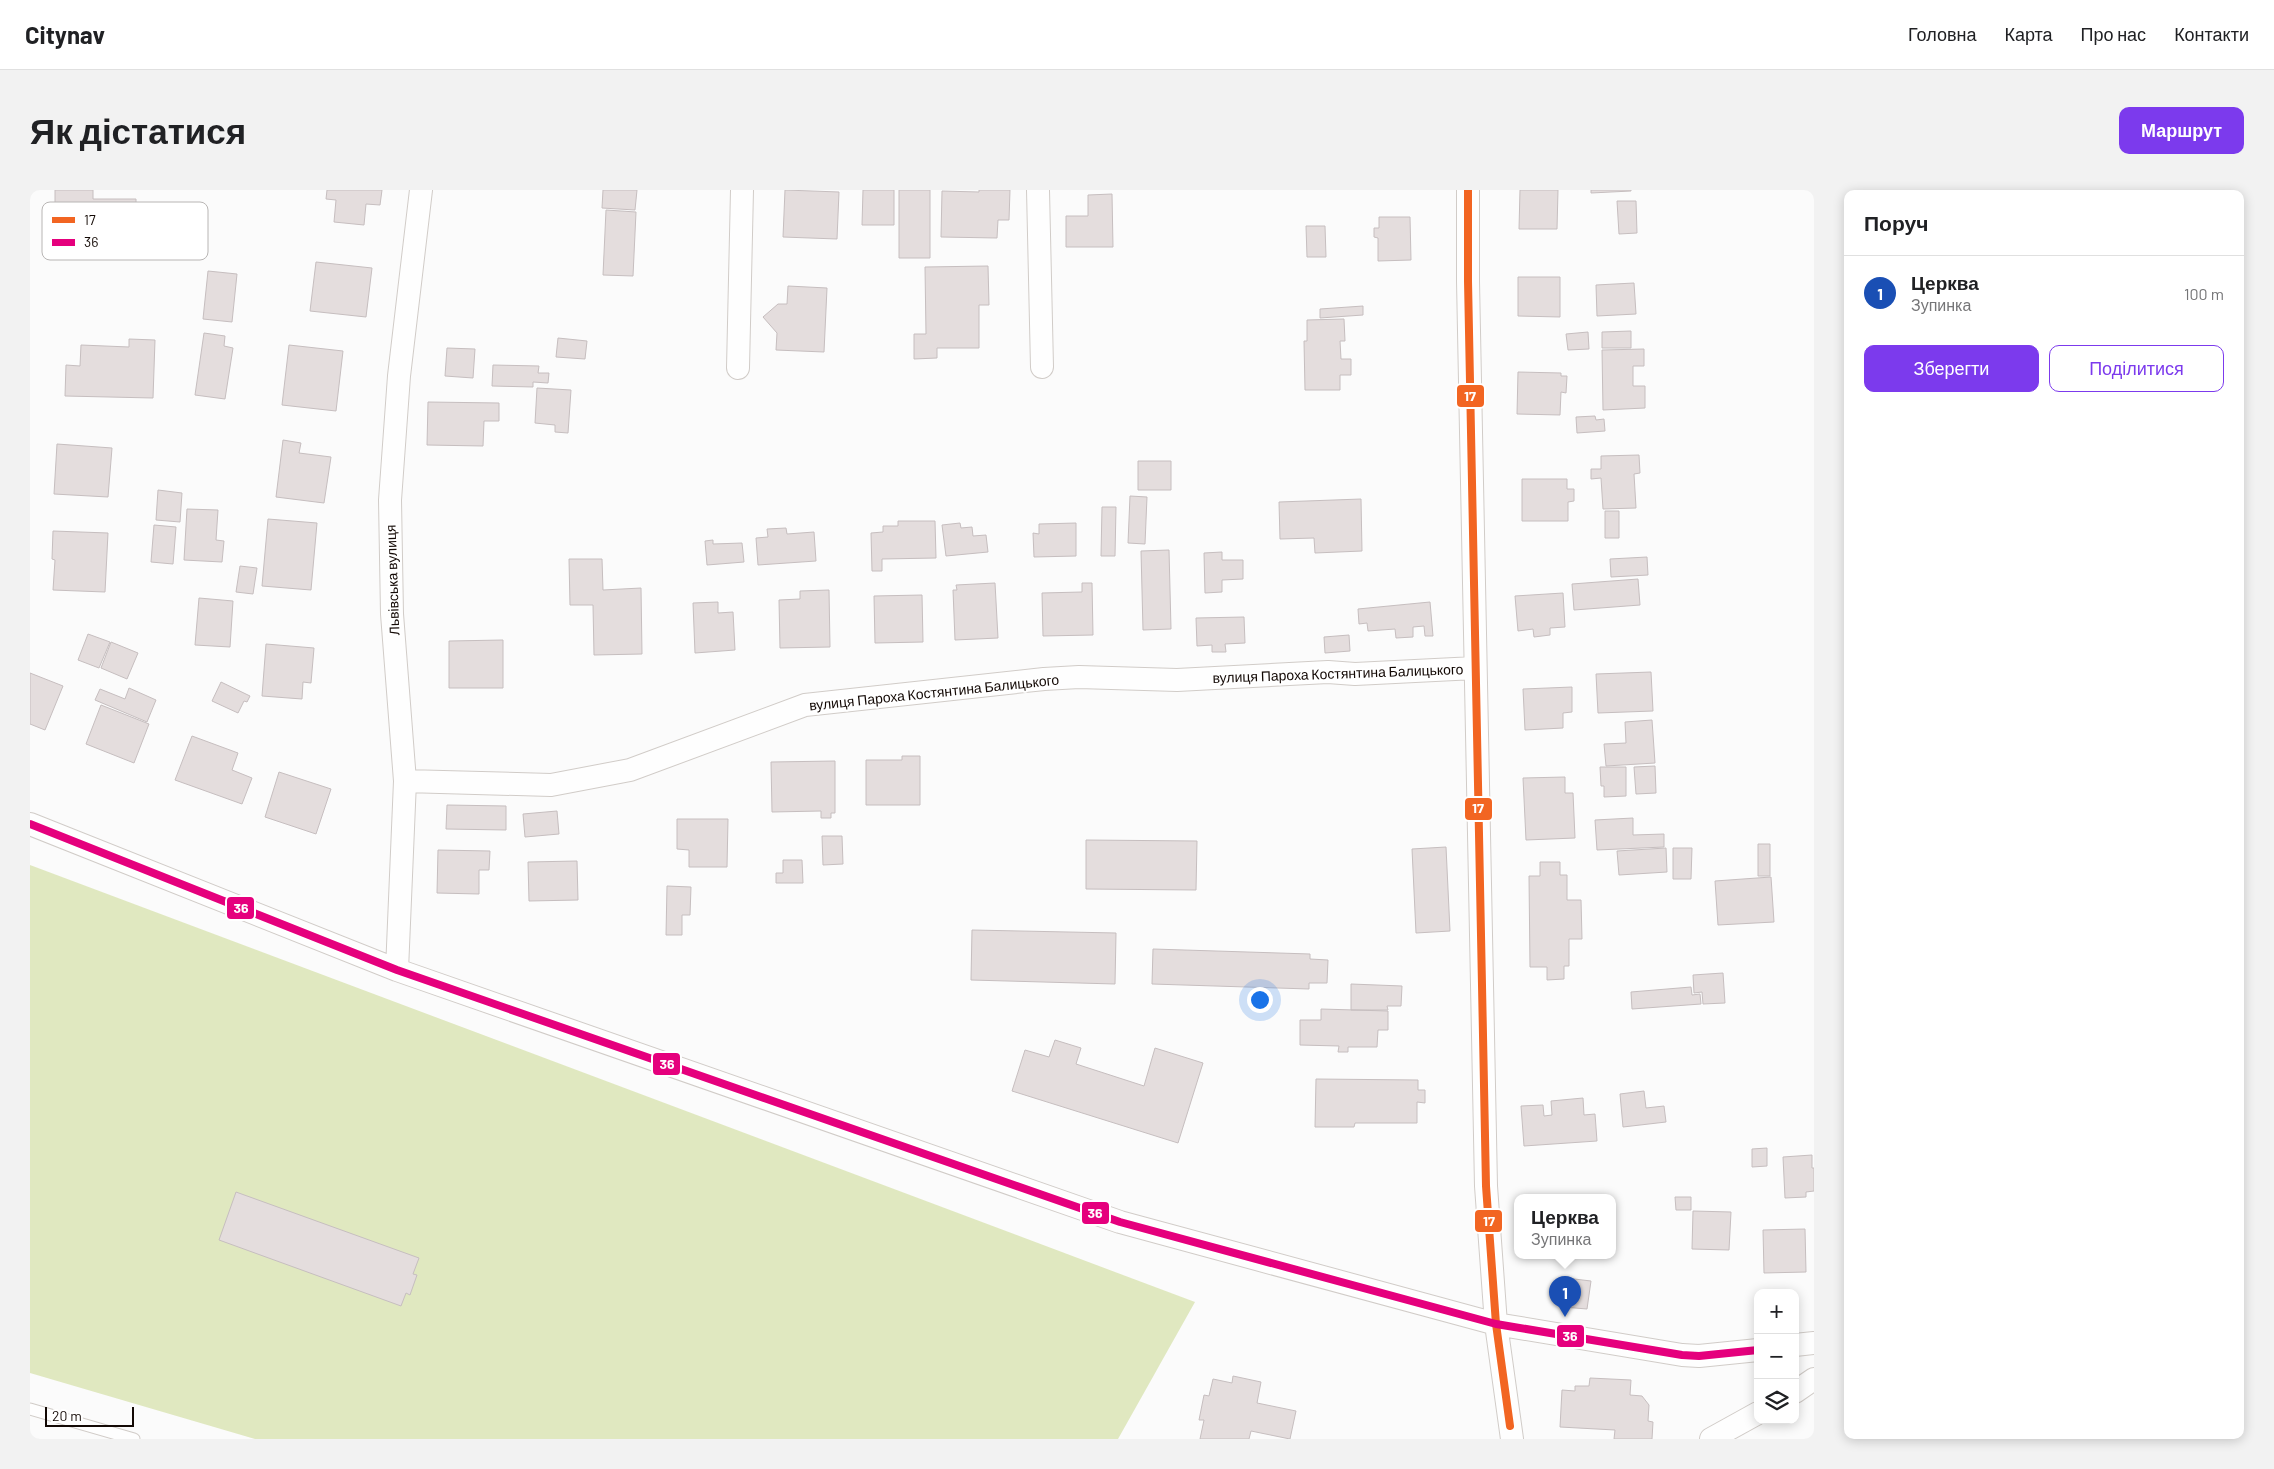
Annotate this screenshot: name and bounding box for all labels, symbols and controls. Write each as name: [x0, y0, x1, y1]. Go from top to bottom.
text: Citynav: [25, 20, 105, 49]
text: Головна: [1908, 23, 1976, 45]
text: Карта: [2004, 23, 2053, 45]
text: Про нас: [2081, 23, 2146, 45]
text: Контакти: [2174, 23, 2249, 45]
button: Маршрут: [2119, 107, 2244, 154]
text: Як дістатися: [30, 109, 246, 151]
legend: [42, 202, 208, 260]
text: Поруч: [1864, 210, 1928, 235]
text: 17: [84, 211, 96, 228]
text: 36: [84, 233, 98, 250]
text: Церква: [1911, 271, 1979, 294]
text: 1: [1877, 284, 1883, 303]
text: 100 m: [2184, 284, 2224, 303]
text: Зупинка: [1911, 295, 1971, 314]
button: Зберегти: [1864, 345, 2039, 392]
button: Поділитися: [2049, 345, 2224, 392]
line badge: 17: [1456, 384, 1485, 408]
text: 17: [1464, 387, 1476, 404]
street label: Львівська вулиця: [382, 524, 402, 636]
street label: вулиця Пароха Костянтина Балицького: [1212, 660, 1464, 686]
street label: вулиця Пароха Костянтина Балицького: [808, 670, 1060, 714]
line badge: 17: [1464, 797, 1493, 821]
text: 17: [1472, 799, 1484, 816]
line badge: 36: [226, 896, 255, 920]
text: 36: [233, 899, 249, 916]
your location: [1247, 987, 1273, 1013]
line badge: 36: [652, 1052, 681, 1076]
text: 36: [659, 1055, 675, 1072]
popup: [1514, 1194, 1616, 1259]
line badge: 36: [1081, 1201, 1110, 1225]
text: 36: [1087, 1204, 1103, 1221]
text: Церква: [1531, 1205, 1599, 1228]
line badge: 17: [1474, 1209, 1503, 1233]
text: 17: [1483, 1212, 1495, 1229]
text: Зупинка: [1531, 1229, 1591, 1248]
pin: 1: [1549, 1276, 1581, 1317]
map controls: [1754, 1289, 1799, 1424]
button: +: [1754, 1289, 1799, 1334]
line badge: 36: [1556, 1324, 1585, 1348]
text: 36: [1562, 1327, 1578, 1344]
button: −: [1754, 1334, 1799, 1379]
button: layers: [1754, 1379, 1799, 1424]
scale bar: [45, 1404, 134, 1427]
text: 20 m: [52, 1407, 82, 1424]

